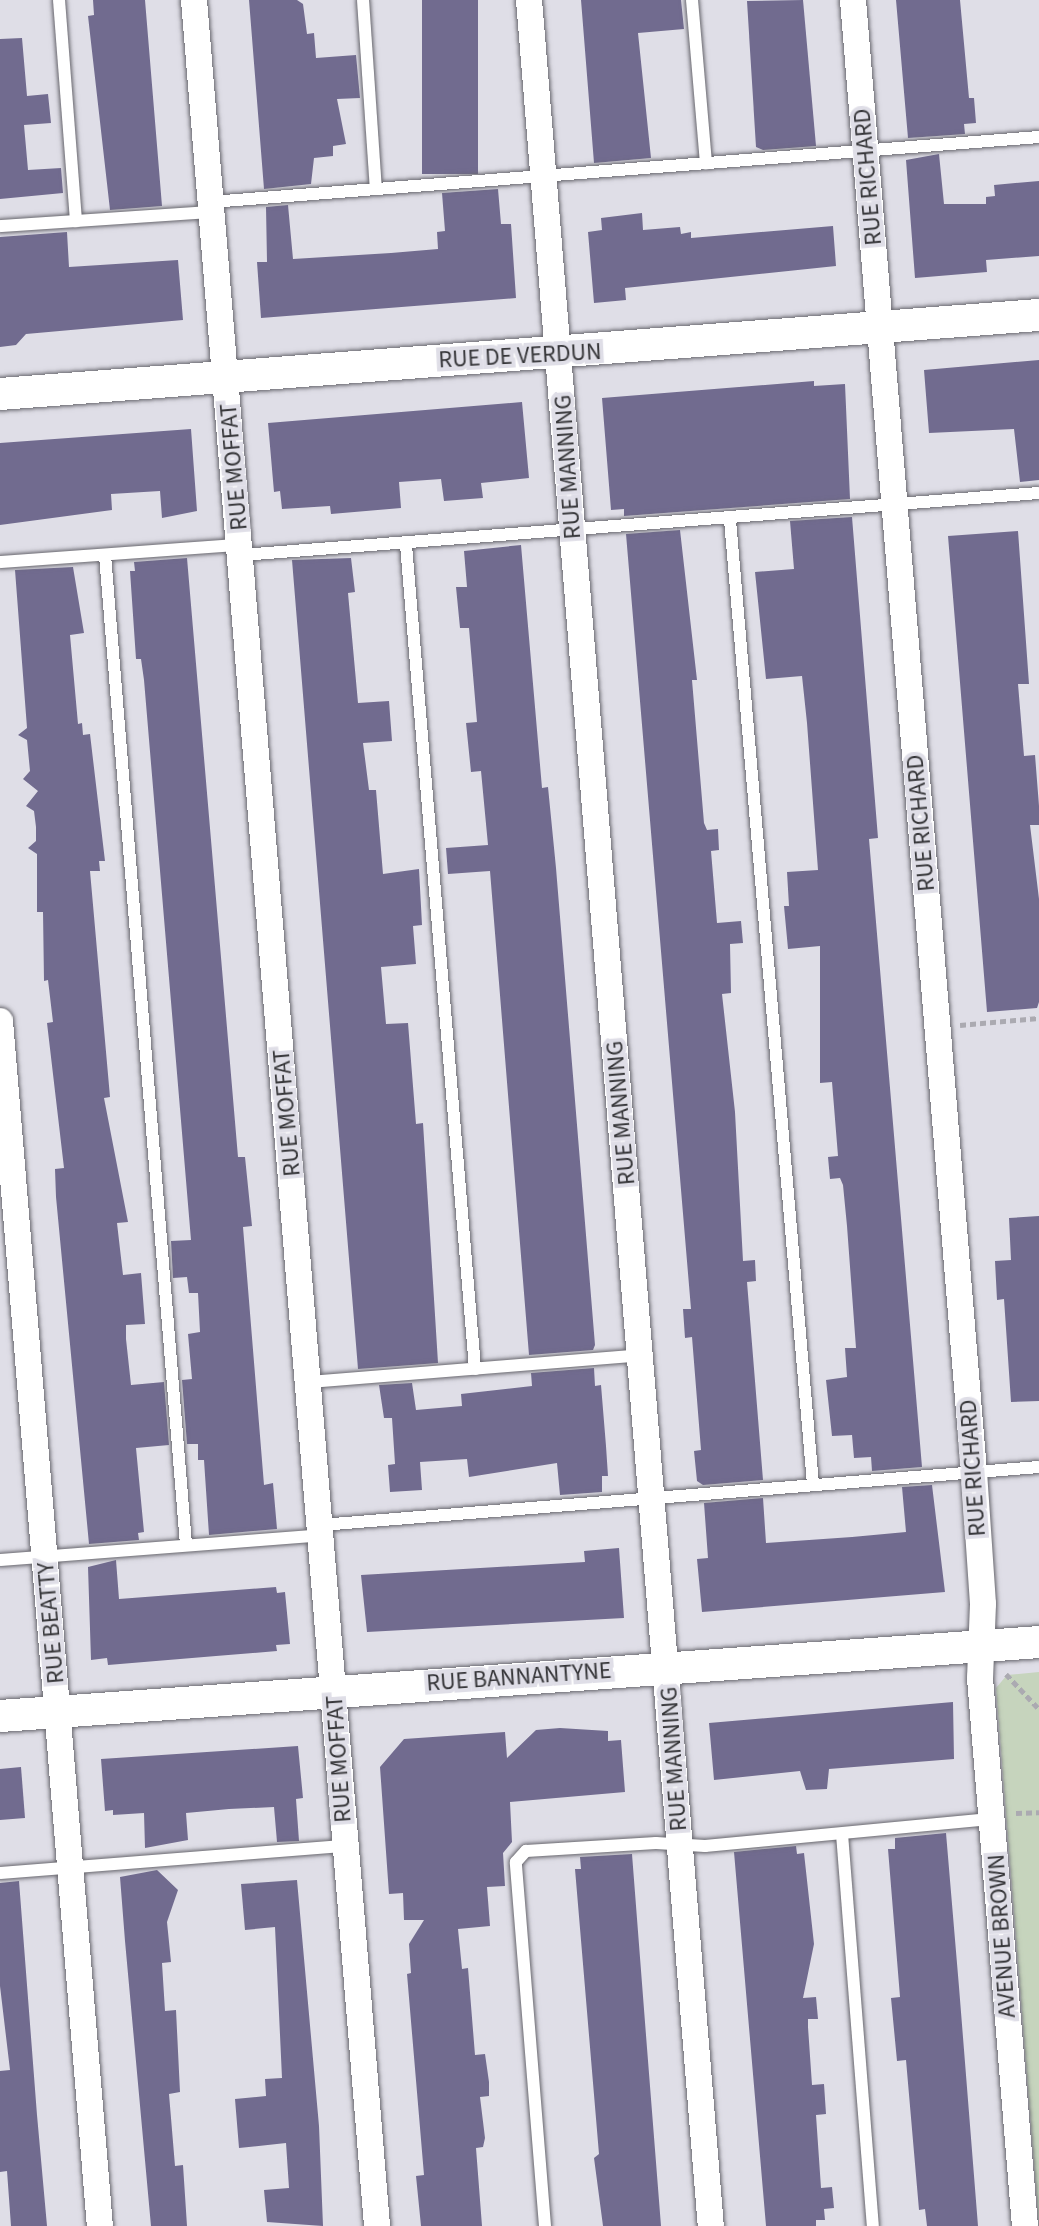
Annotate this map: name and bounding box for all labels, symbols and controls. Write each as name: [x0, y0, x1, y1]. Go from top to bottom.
street label: RUE RICHARD: [848, 107, 888, 247]
street label: RUE DE VERDUN: [438, 337, 602, 375]
street label: RUE MANNING: [549, 394, 587, 540]
street label: RUE MOFFAT: [214, 402, 254, 532]
street label: RUE RICHARD: [901, 753, 941, 893]
street label: RUE MANNING: [600, 1040, 642, 1186]
street label: RUE MOFFAT: [267, 1048, 307, 1178]
street label: RUE RICHARD: [954, 1398, 992, 1538]
street label: RUE BEATTY: [31, 1561, 71, 1685]
street label: RUE BANNANTYNE: [425, 1656, 613, 1698]
street label: RUE MANNING: [655, 1686, 693, 1832]
street label: RUE MOFFAT: [320, 1694, 358, 1824]
street label: AVENUE BROWN: [982, 1853, 1022, 2019]

